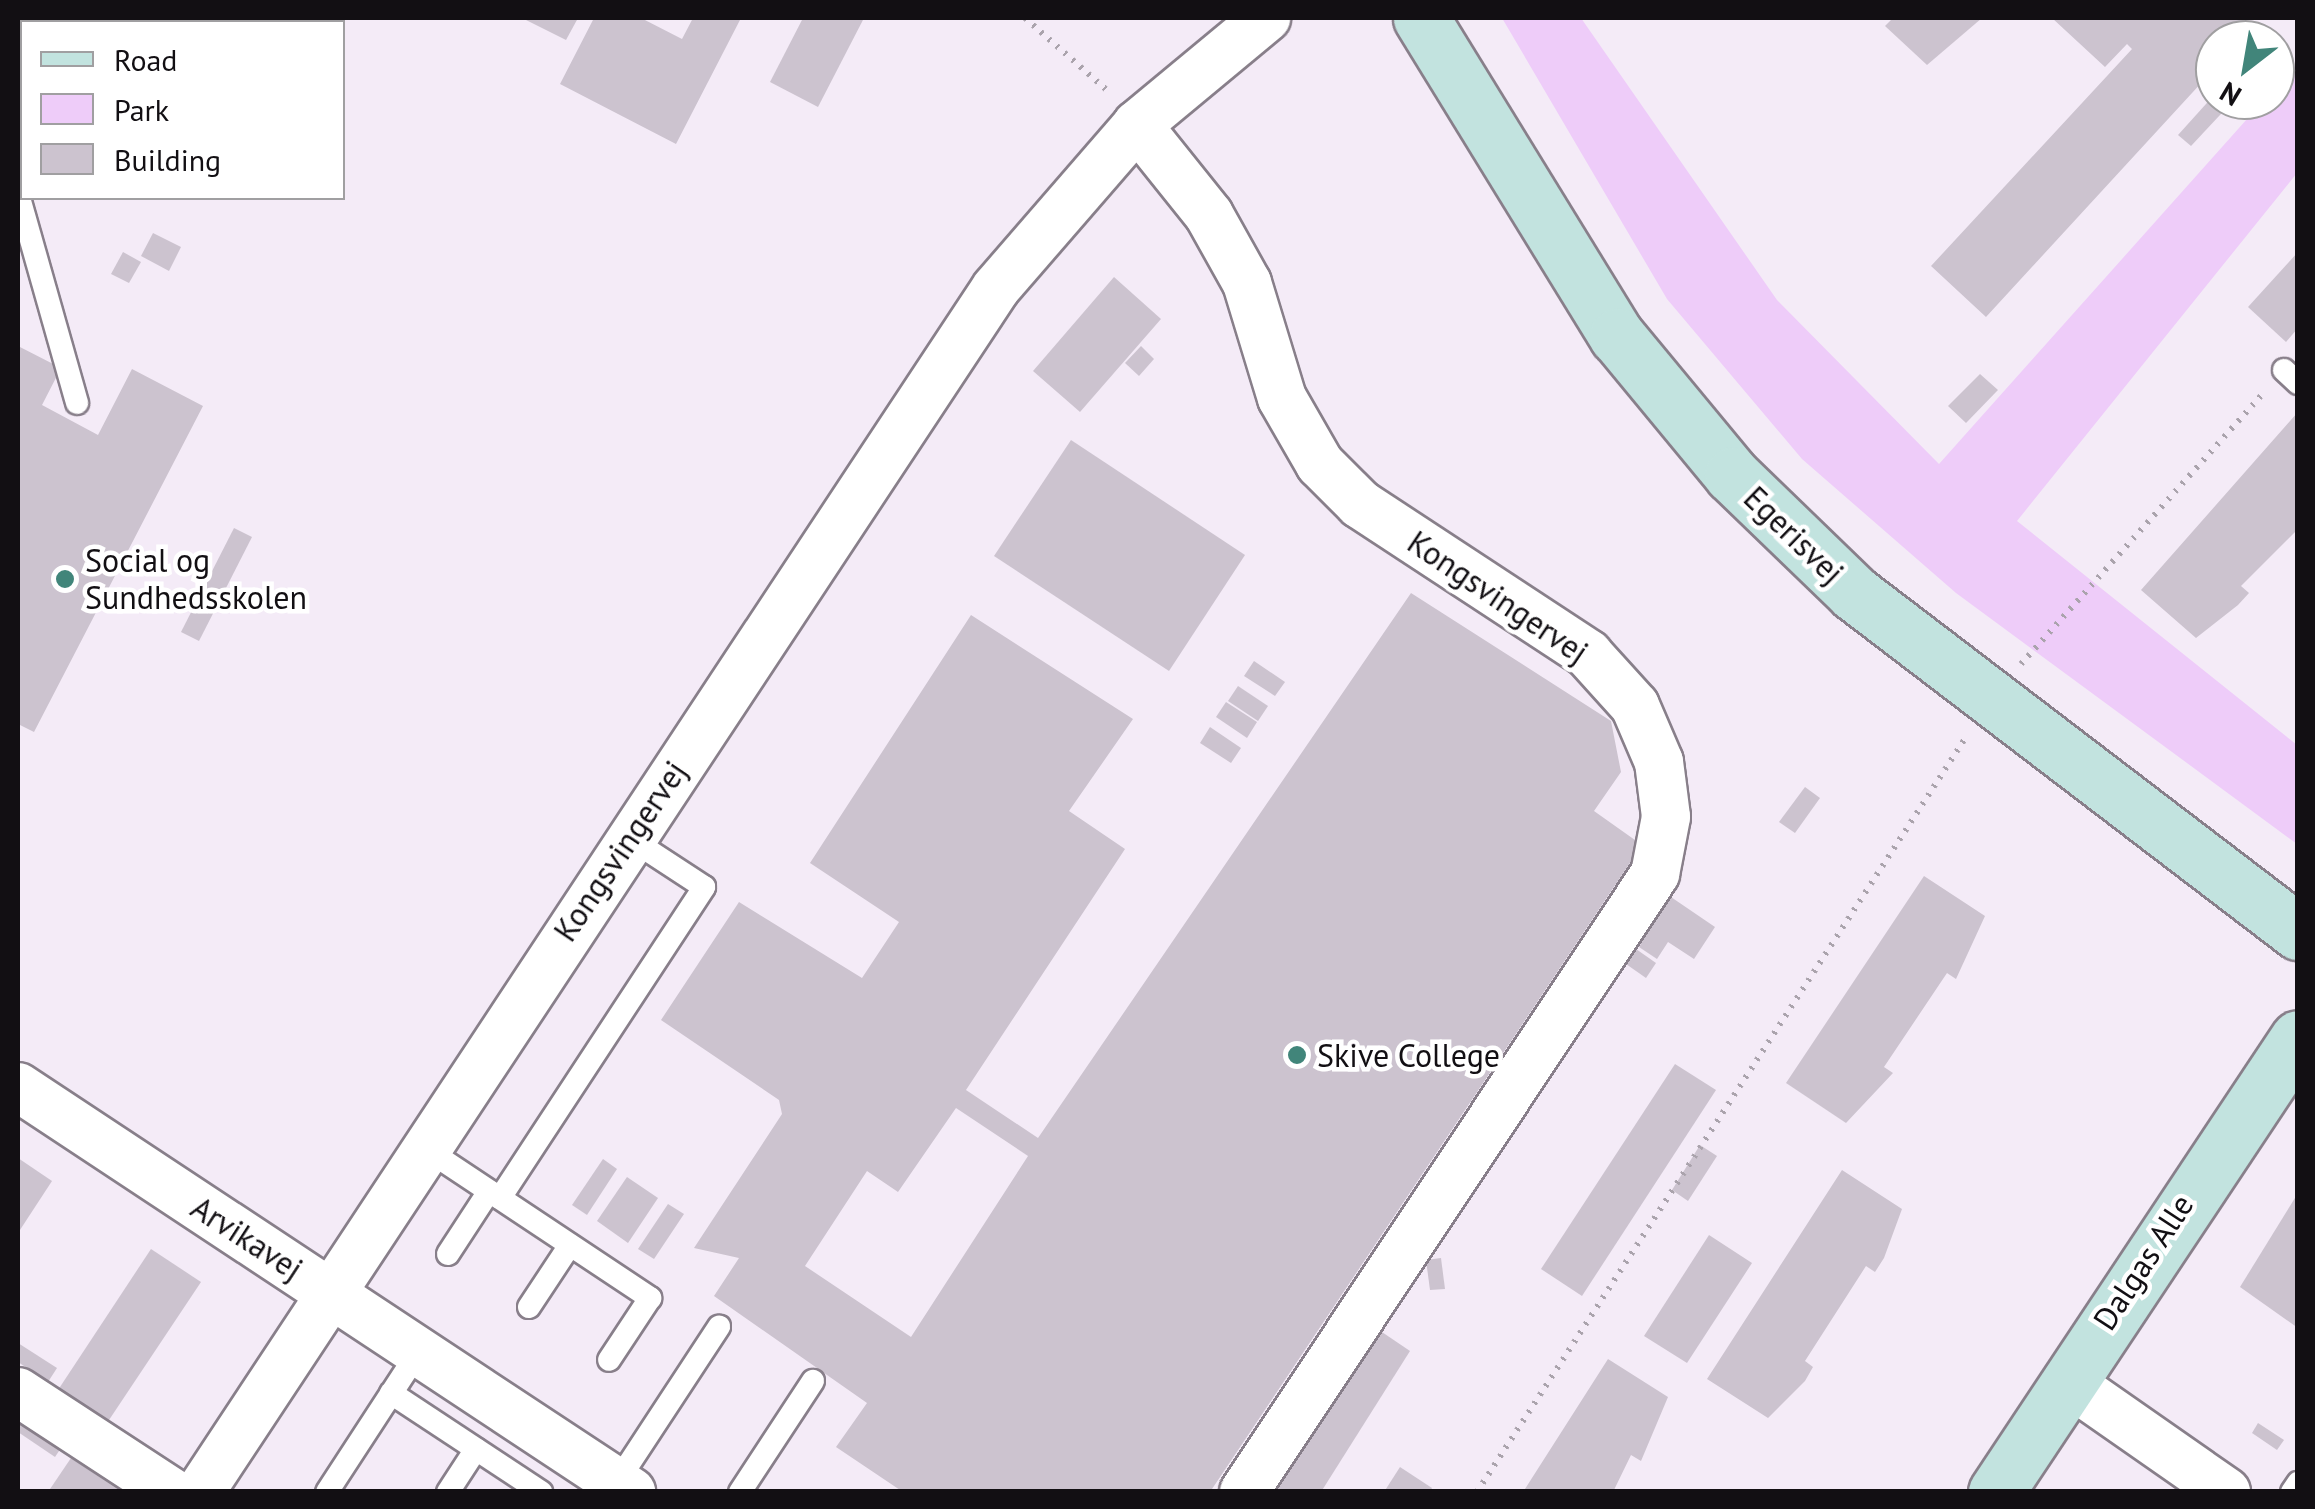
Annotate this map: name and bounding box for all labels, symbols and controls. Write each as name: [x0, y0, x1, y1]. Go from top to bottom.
legend: [20, 20, 345, 200]
north arrow: [2195, 20, 2295, 120]
text: Road: [114, 40, 178, 79]
text: N: [2213, 74, 2248, 115]
text: Park: [114, 90, 169, 129]
text: Building: [114, 140, 221, 179]
street label: Egerisvej: [1736, 478, 1852, 592]
street label: Kongsvingervej: [1401, 523, 1595, 671]
place label: Social og Sundhedsskolen: [85, 542, 307, 617]
marker: Social og Sundhedsskolen: [54, 568, 76, 590]
street label: Kongsvingervej: [546, 754, 694, 948]
place label: Skive College: [1317, 1036, 1500, 1074]
marker: Skive College: [1286, 1044, 1308, 1066]
street label: Dalgas Alle: [2085, 1187, 2201, 1337]
street label: Arvikavej: [184, 1188, 310, 1288]

